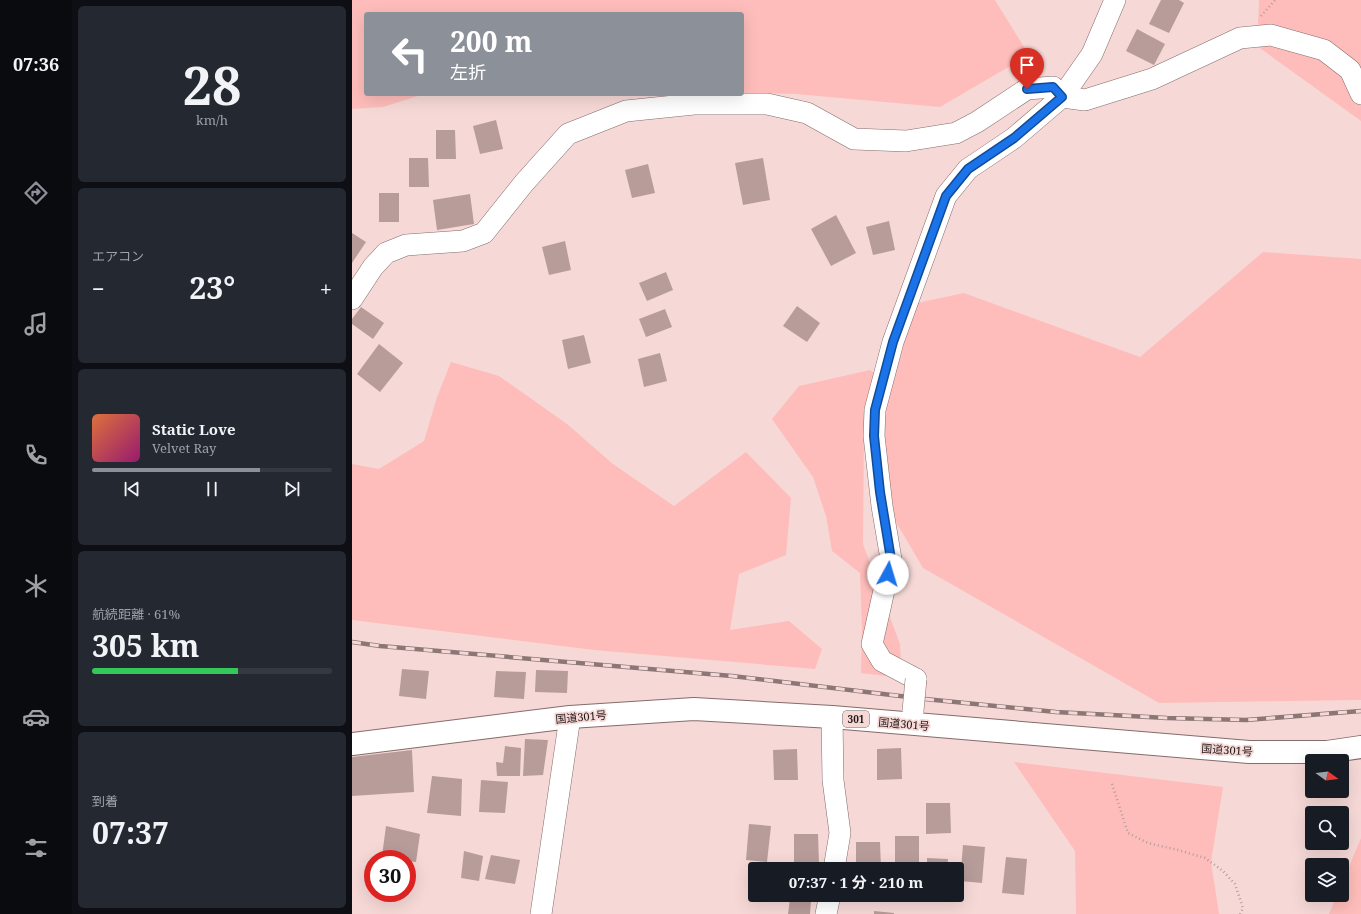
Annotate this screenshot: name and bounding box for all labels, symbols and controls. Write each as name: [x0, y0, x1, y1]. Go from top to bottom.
text: 200 m: [450, 22, 532, 60]
icon: left: [384, 28, 436, 80]
pin: [1010, 48, 1044, 89]
text: 28: [183, 49, 241, 120]
text: 07:36: [13, 52, 59, 76]
icon: arrive: [1016, 54, 1038, 76]
text: 左折: [450, 60, 486, 84]
text: km/h: [196, 111, 228, 129]
icon: directions: [22, 179, 50, 207]
text: エアコン: [92, 247, 144, 265]
text: 23°: [189, 267, 235, 308]
text: −: [92, 273, 105, 303]
text: +: [320, 273, 332, 303]
icon: music: [22, 310, 50, 338]
text: Static Love: [152, 419, 236, 439]
text: Velvet Ray: [152, 439, 216, 457]
icon: phone: [22, 441, 50, 469]
icon: previous: [121, 478, 143, 500]
icon: pause: [201, 478, 223, 500]
icon: next: [281, 478, 303, 500]
position arrow: [867, 553, 909, 595]
icon: climate: [22, 572, 50, 600]
text: 航続距離 · 61%: [92, 605, 180, 623]
text: 305 km: [92, 625, 199, 666]
icon: car: [22, 703, 50, 731]
street label: 国道301号: [555, 707, 607, 726]
road number: 301: [843, 711, 869, 727]
street label: 国道301号: [878, 714, 930, 733]
street label: 国道301号: [1201, 740, 1253, 759]
north arrow: [1305, 754, 1349, 798]
map controls: [1305, 754, 1349, 902]
text: 到着: [92, 792, 118, 810]
button: search: [1305, 806, 1349, 850]
text: 07:37: [92, 812, 169, 853]
icon: filters: [22, 834, 50, 862]
speed limit sign: 30: [364, 850, 416, 902]
button: layers: [1305, 858, 1349, 902]
text: 07:37 · 1 分 · 210 m: [789, 872, 923, 892]

